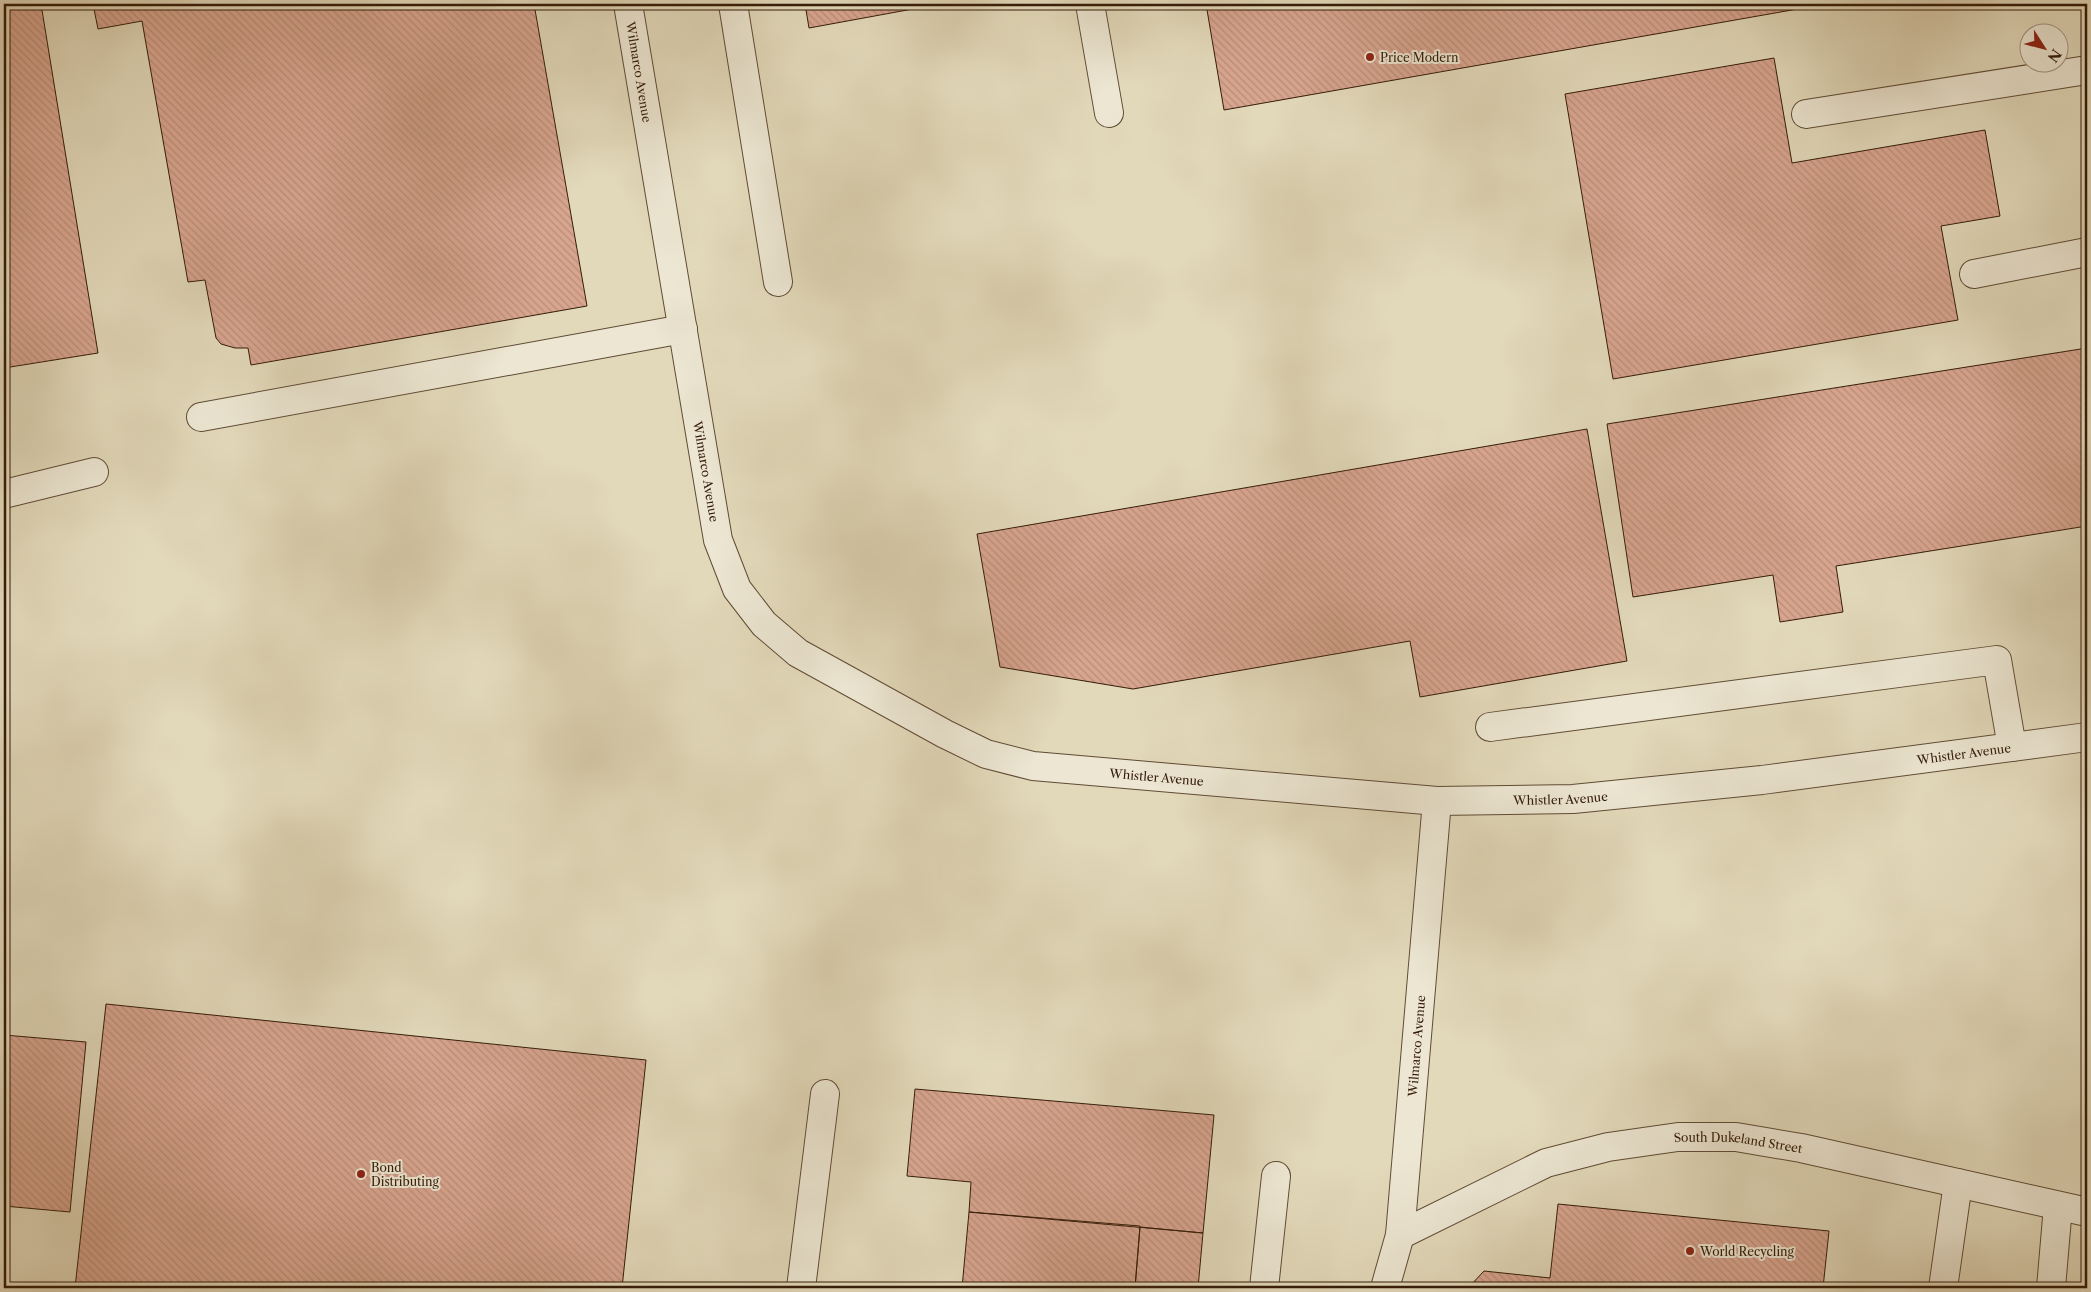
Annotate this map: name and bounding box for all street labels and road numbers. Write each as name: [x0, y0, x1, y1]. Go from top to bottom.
street label: Wilmarco Avenue: [623, 20, 655, 124]
street label: Wilmarco Avenue: [690, 419, 722, 523]
street label: Whistler Avenue: [1915, 740, 2012, 767]
street label: Whistler Avenue: [1108, 765, 1205, 788]
street label: Whistler Avenue: [1512, 788, 1609, 807]
street label: Wilmarco Avenue: [1404, 994, 1428, 1098]
street label: South Dukeland Street: [1673, 1129, 1804, 1156]

